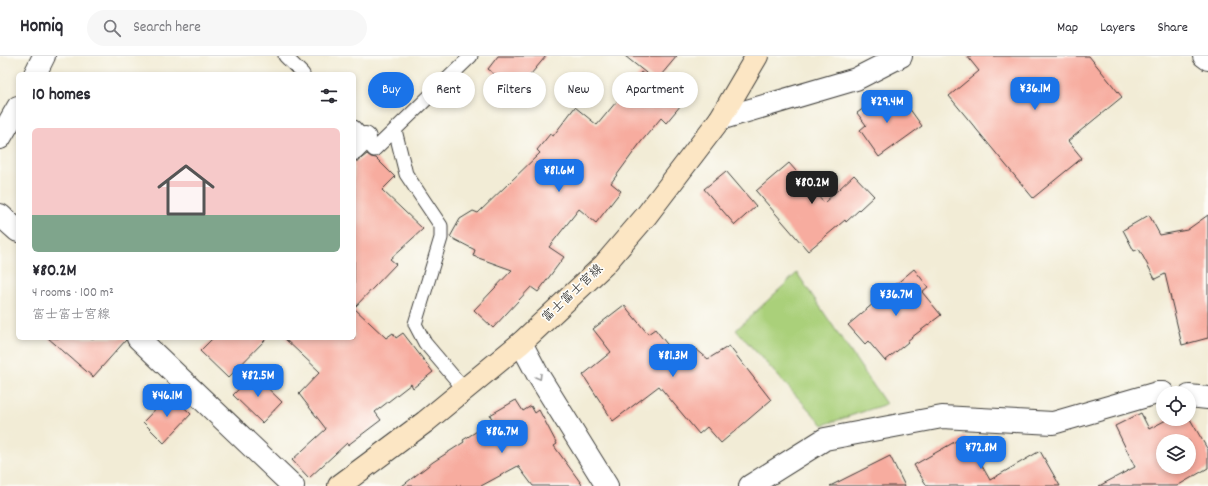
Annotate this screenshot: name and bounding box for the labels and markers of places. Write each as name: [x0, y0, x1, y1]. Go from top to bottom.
pin: ¥36.1M: [1002, 77, 1068, 111]
pin: ¥29.4M: [854, 90, 920, 124]
pin: ¥81.6M: [526, 159, 592, 193]
pin: ¥80.2M: [779, 171, 845, 205]
pin: ¥36.7M: [863, 283, 929, 317]
pin: ¥81.3M: [640, 344, 706, 378]
pin: ¥82.5M: [225, 364, 291, 398]
pin: ¥46.1M: [134, 384, 200, 418]
pin: ¥86.7M: [469, 420, 535, 454]
pin: ¥72.8M: [948, 436, 1014, 470]

